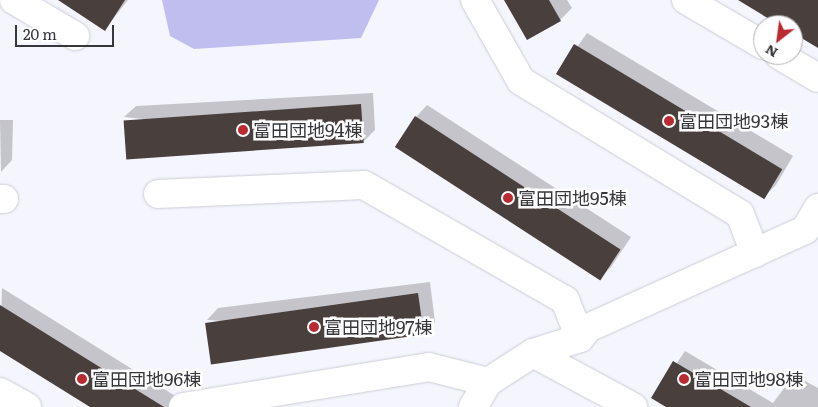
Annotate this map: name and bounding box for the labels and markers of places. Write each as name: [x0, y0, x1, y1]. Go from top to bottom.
place label: 富田団地93棟: [679, 110, 788, 132]
marker: 富田団地93棟: [663, 115, 675, 127]
place label: 富田団地94棟: [253, 119, 362, 141]
marker: 富田団地94棟: [237, 124, 249, 136]
place label: 富田団地95棟: [518, 187, 627, 209]
marker: 富田団地95棟: [502, 192, 514, 204]
place label: 富田団地97棟: [324, 316, 432, 338]
marker: 富田団地97棟: [308, 321, 320, 333]
place label: 富田団地96棟: [92, 368, 201, 390]
place label: 富田団地98棟: [694, 368, 803, 390]
marker: 富田団地96棟: [76, 373, 88, 385]
marker: 富田団地98棟: [678, 373, 690, 385]

